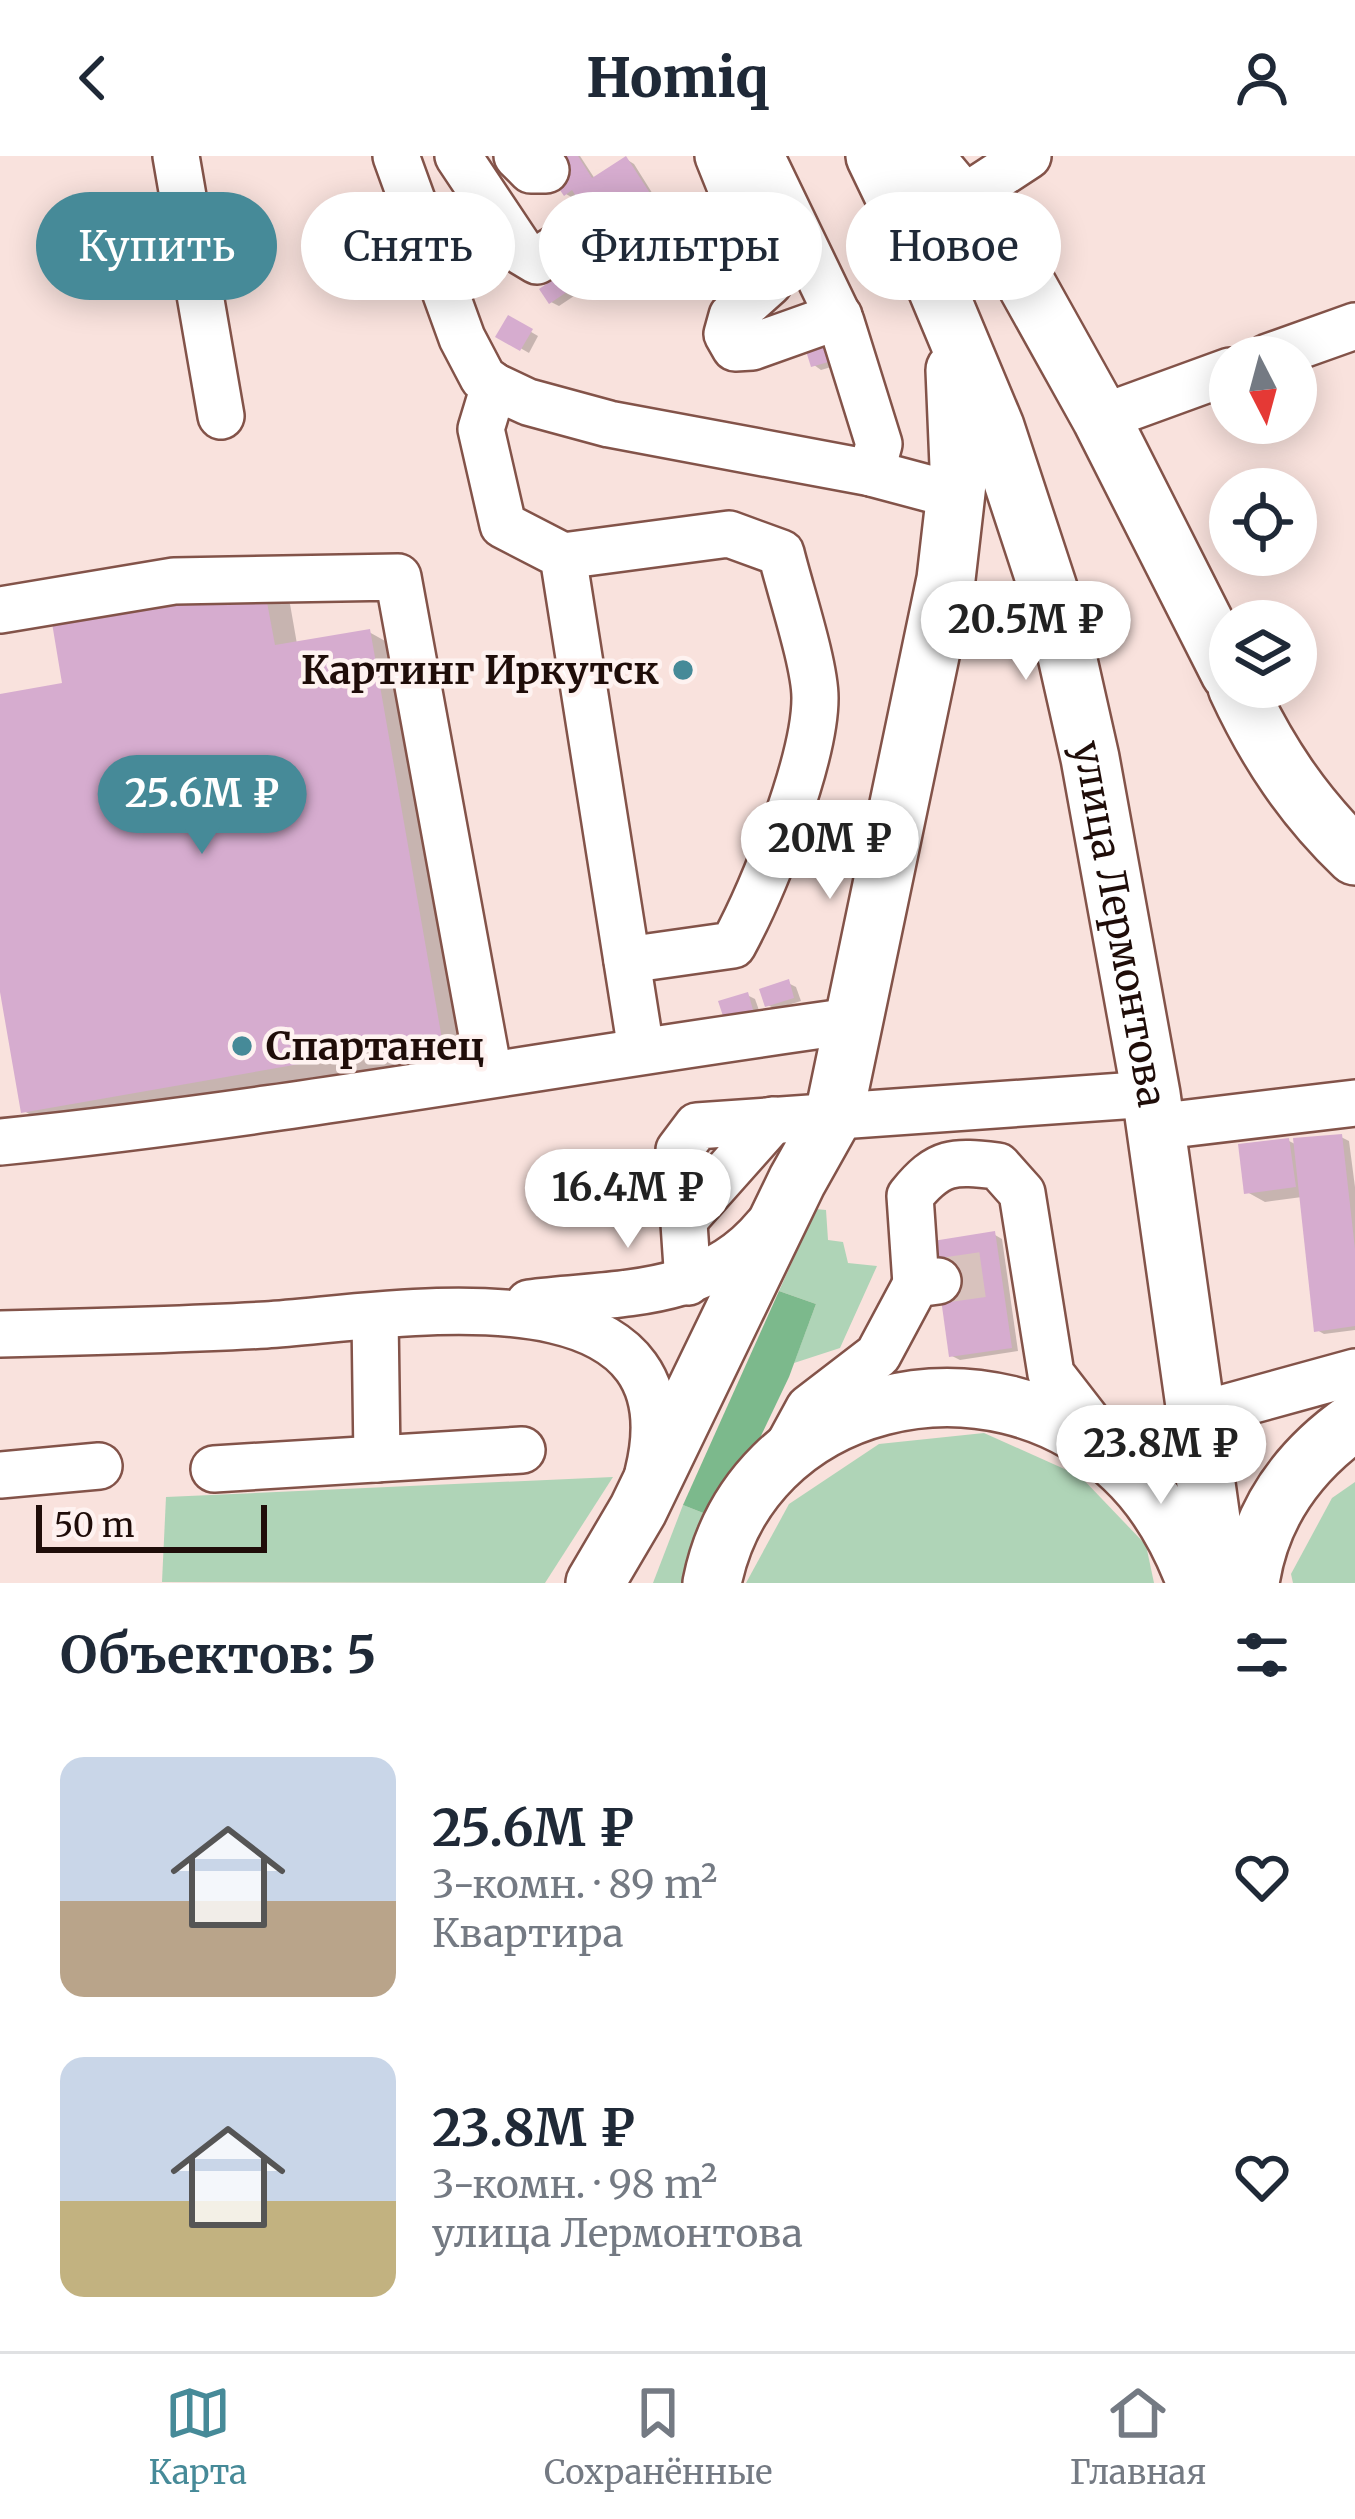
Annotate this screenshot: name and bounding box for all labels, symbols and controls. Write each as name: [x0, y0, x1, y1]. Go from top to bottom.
text: Homiq: [586, 44, 769, 112]
icon: back: [60, 45, 126, 111]
icon: person: [1229, 45, 1295, 111]
chip: Купить: [36, 192, 277, 300]
chip: Снять: [301, 192, 515, 300]
chip: Фильтры: [539, 192, 822, 300]
chip: Новое: [846, 192, 1061, 300]
north arrow: [1209, 336, 1317, 444]
map controls: [1209, 336, 1317, 708]
button: locate: [1209, 468, 1317, 576]
pin: 20.5M ₽: [915, 581, 1137, 683]
text: 20.5M ₽: [948, 595, 1104, 644]
button: layers: [1209, 600, 1317, 708]
place label: Картинг Иркутск: [301, 646, 659, 695]
marker: Картинг Иркутск: [670, 657, 696, 683]
street label: улица Лермонтова: [1062, 736, 1177, 1110]
pin: 25.6M ₽: [91, 755, 313, 857]
text: 25.6M ₽: [125, 769, 279, 818]
pin: 20M ₽: [746, 800, 914, 902]
text: 20M ₽: [768, 814, 892, 863]
place label: Спартанец: [266, 1022, 485, 1071]
marker: Спартанец: [229, 1033, 255, 1059]
pin: 16.4M ₽: [517, 1149, 739, 1251]
text: 16.4M ₽: [552, 1163, 704, 1212]
pin: 23.8M ₽: [1050, 1405, 1272, 1507]
text: 23.8M ₽: [1083, 1419, 1239, 1468]
scale bar: [36, 1499, 267, 1552]
text: 50 m: [54, 1505, 135, 1546]
icon: filters: [1229, 1622, 1295, 1688]
text: Объектов: 5: [60, 1623, 376, 1687]
text: 25.6M ₽: [432, 1796, 634, 1860]
icon: home: [156, 1805, 300, 1949]
icon: heart: [1229, 1844, 1295, 1910]
text: 3-комн. · 89 m²: [432, 1860, 717, 1909]
text: Квартира: [432, 1909, 624, 1958]
text: 23.8M ₽: [432, 2096, 635, 2160]
icon: home: [156, 2105, 300, 2249]
icon: heart: [1229, 2144, 1295, 2210]
text: 3-комн. · 98 m²: [432, 2160, 717, 2209]
text: улица Лермонтова: [432, 2209, 803, 2258]
tab: Карта: [149, 2380, 247, 2493]
tab: Сохранённые: [544, 2380, 773, 2493]
tab: Главная: [1070, 2380, 1206, 2493]

